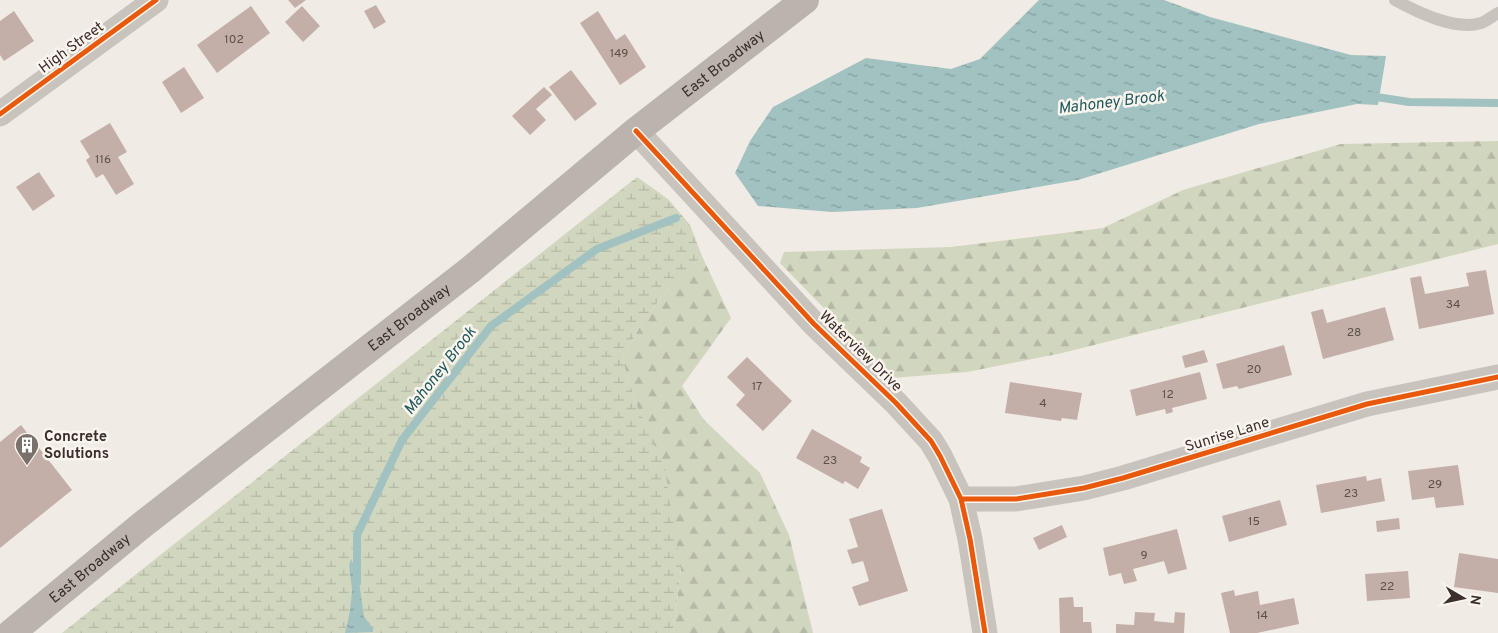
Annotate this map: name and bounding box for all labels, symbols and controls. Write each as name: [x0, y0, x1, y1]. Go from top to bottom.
street label: High Street: [36, 18, 108, 78]
street label: East Broadway: [679, 27, 769, 103]
house number: 102: [224, 32, 244, 48]
house number: 149: [610, 46, 628, 62]
water label: Mahoney Brook: [1057, 86, 1166, 119]
house number: 116: [95, 152, 111, 168]
street label: East Broadway: [365, 280, 455, 357]
house number: 34: [1446, 297, 1460, 313]
street label: Waterview Drive: [814, 307, 906, 397]
water label: Mahoney Brook: [400, 322, 482, 419]
house number: 28: [1347, 325, 1361, 341]
house number: 20: [1246, 362, 1262, 378]
house number: 17: [752, 379, 762, 395]
house number: 12: [1162, 387, 1174, 403]
house number: 4: [1039, 396, 1047, 412]
street label: Sunrise Lane: [1183, 414, 1272, 457]
place label: Concrete Solutions: [44, 428, 109, 464]
building icon: Concrete Solutions: [14, 432, 40, 466]
house number: 23: [823, 453, 837, 469]
house number: 29: [1428, 477, 1442, 493]
house number: 23: [1344, 486, 1358, 502]
house number: 15: [1248, 514, 1260, 530]
street label: East Broadway: [46, 530, 135, 608]
house number: 9: [1140, 548, 1148, 564]
north arrow: [1438, 573, 1488, 623]
house number: 22: [1380, 579, 1394, 595]
text: N: [1465, 593, 1484, 606]
house number: 14: [1256, 608, 1268, 624]

